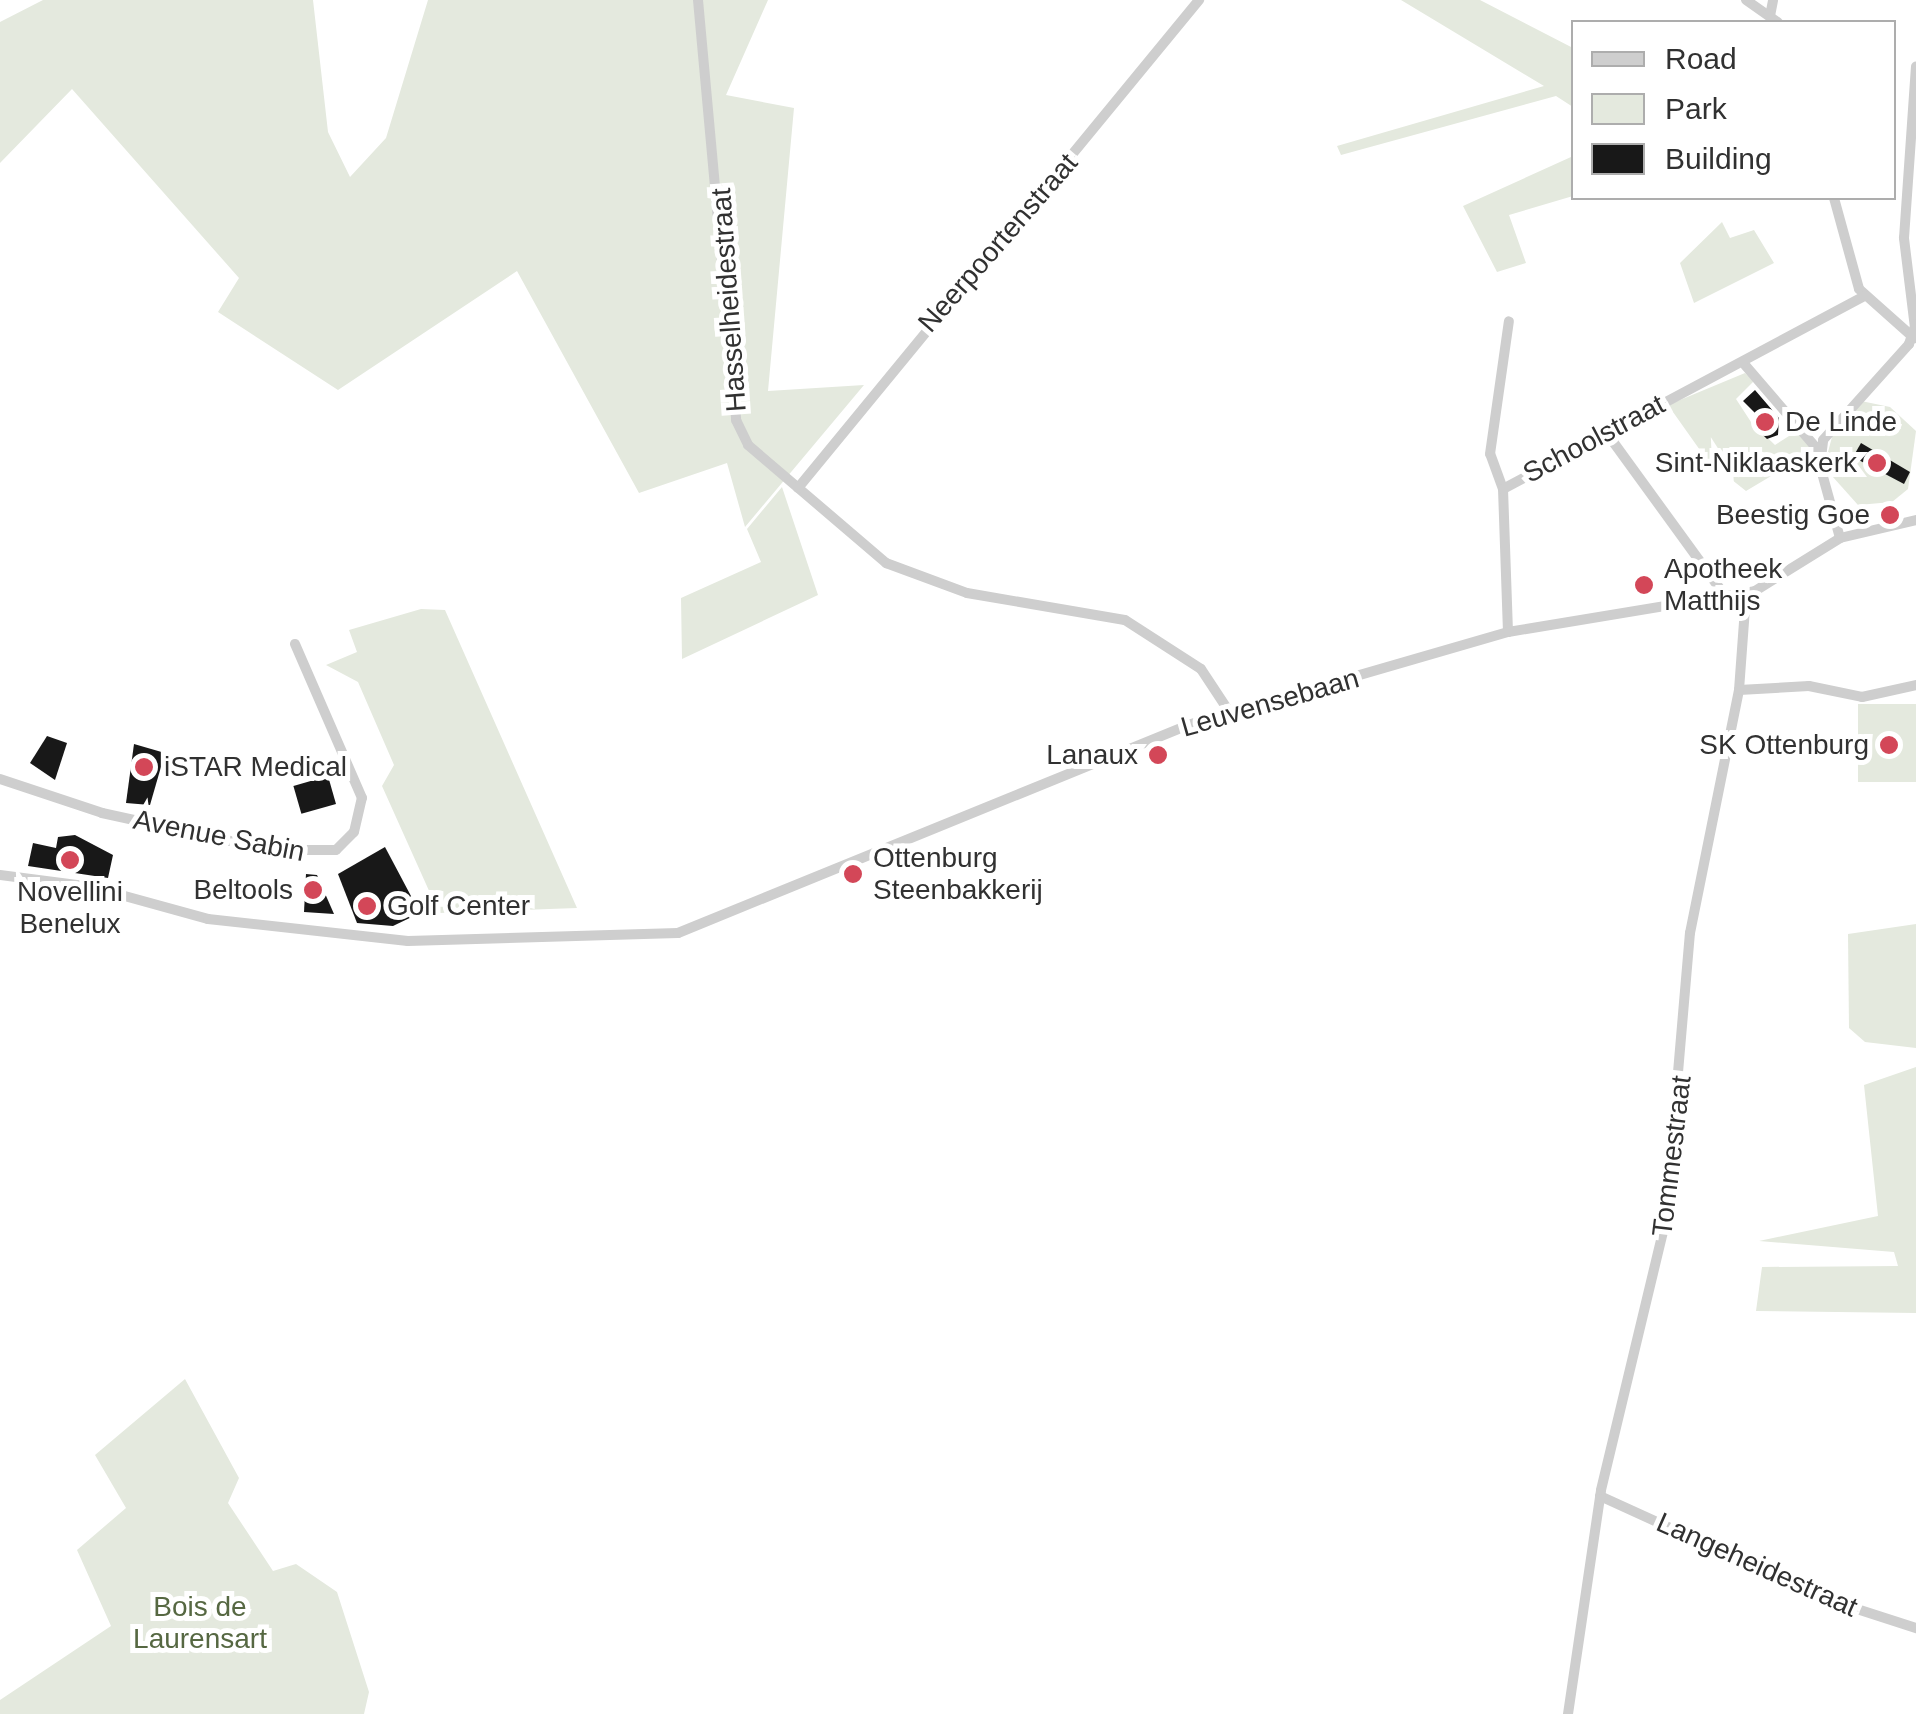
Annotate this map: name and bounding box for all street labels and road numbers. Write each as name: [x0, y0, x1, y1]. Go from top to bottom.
street label: Neerpoortenstraat: [911, 147, 1085, 339]
street label: Hasselheidestraat: [704, 187, 754, 413]
street label: Schoolstraat: [1517, 388, 1671, 490]
street label: Leuvensebaan: [1177, 662, 1363, 744]
street label: Avenue Sabin: [130, 803, 308, 869]
street label: Tommestraat: [1645, 1074, 1699, 1238]
street label: Langeheidestraat: [1651, 1506, 1863, 1624]

